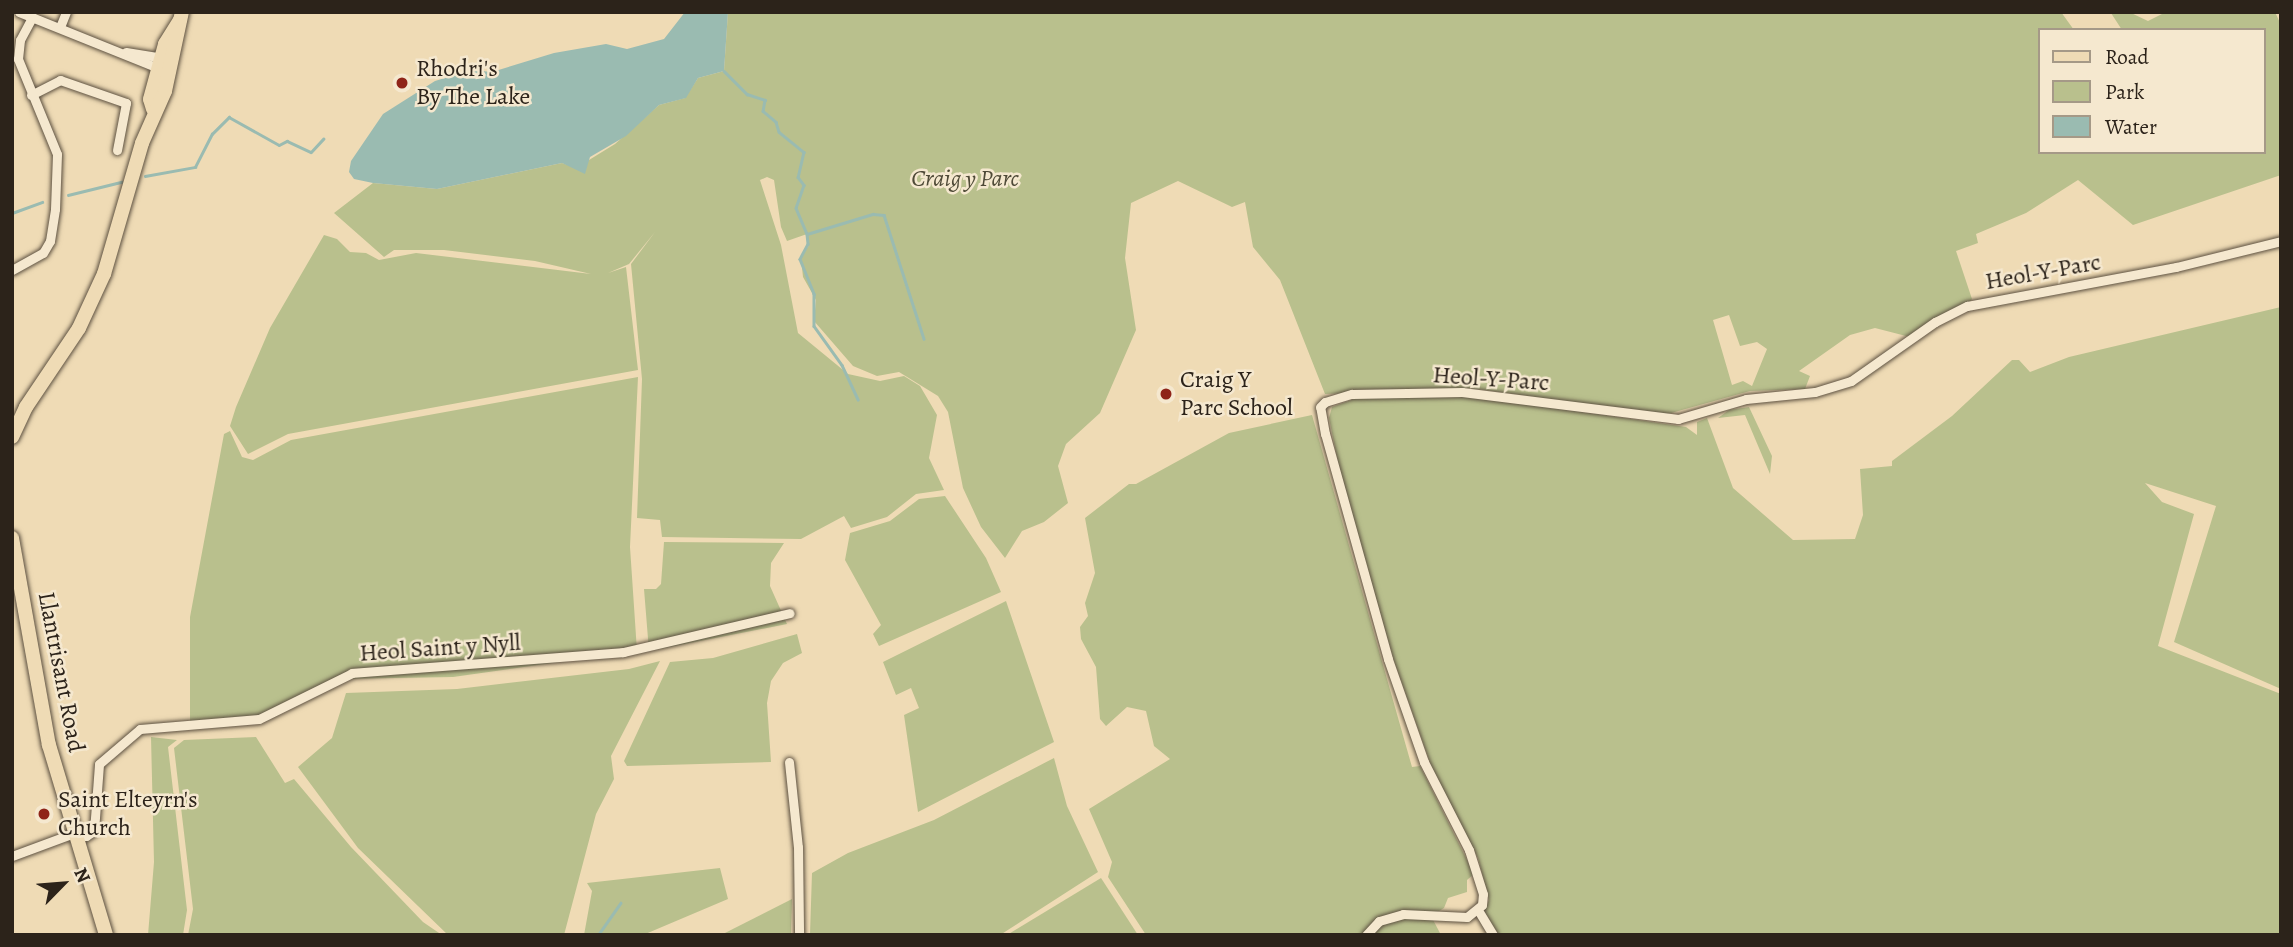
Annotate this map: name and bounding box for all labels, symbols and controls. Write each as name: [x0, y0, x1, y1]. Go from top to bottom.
legend: [2038, 28, 2265, 154]
text: Road: [2105, 43, 2149, 71]
place label: Rhodri's By The Lake: [416, 55, 530, 111]
marker: Rhodri's By The Lake: [394, 75, 410, 91]
text: Park: [2105, 78, 2144, 106]
text: Water: [2105, 113, 2157, 141]
park label: Craig y Parc: [911, 165, 1019, 193]
street label: Heol-Y-Parc: [1983, 248, 2103, 296]
street label: Heol-Y-Parc: [1432, 361, 1550, 397]
place label: Craig Y Parc School: [1180, 366, 1293, 422]
marker: Craig Y Parc School: [1158, 386, 1174, 402]
street label: Llantrisant Road: [31, 589, 91, 755]
street label: Heol Saint y Nyll: [359, 628, 521, 668]
place label: Saint Elteyrn's Church: [58, 786, 198, 842]
marker: Saint Elteyrn's Church: [36, 806, 52, 822]
north arrow: [28, 849, 98, 919]
text: N: [67, 863, 97, 887]

